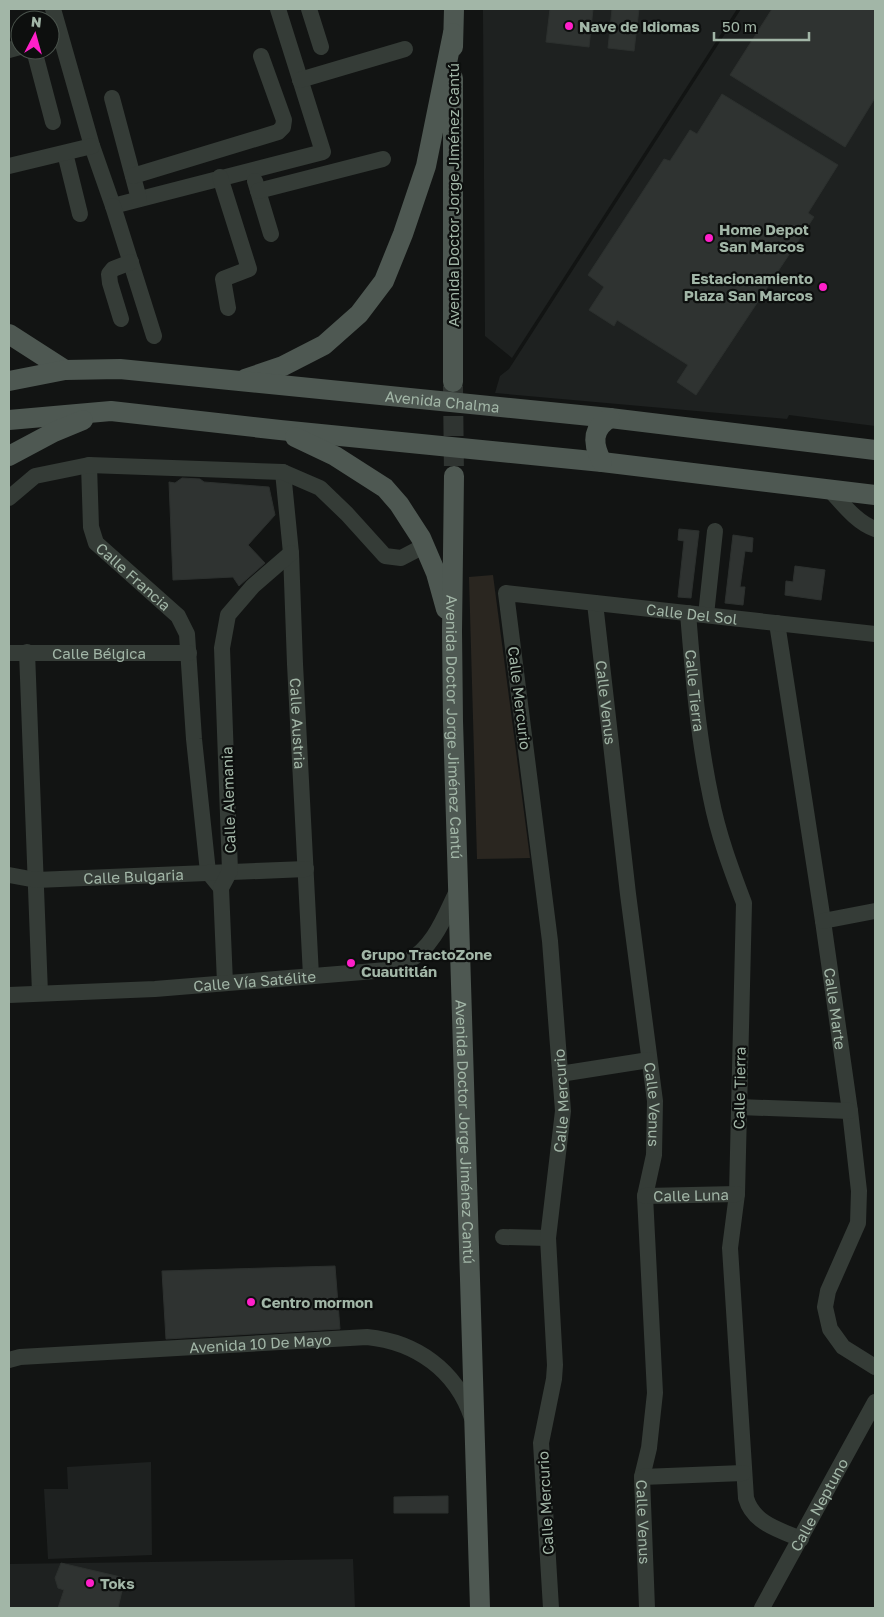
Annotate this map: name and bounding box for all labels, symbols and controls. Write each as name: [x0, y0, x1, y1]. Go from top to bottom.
north arrow: [10, 10, 60, 60]
scale bar: [714, 10, 809, 42]
text: N: [30, 13, 43, 31]
place label: Nave de Idiomas: [579, 17, 700, 35]
text: 50 m: [722, 17, 757, 35]
marker: Nave de Idiomas: [563, 20, 575, 32]
street label: Avenida Doctor Jorge Jiménez Cantú: [444, 63, 462, 327]
place label: Home Depot San Marcos: [719, 220, 809, 255]
marker: Home Depot San Marcos: [703, 232, 715, 244]
place label: Estacionamiento Plaza San Marcos: [684, 269, 813, 304]
marker: Estacionamiento Plaza San Marcos: [817, 281, 829, 293]
street label: Avenida Chalma: [384, 387, 501, 416]
street label: Calle Francia: [93, 539, 174, 614]
street label: Avenida Doctor Jorge Jiménez Cantú: [443, 595, 466, 859]
street label: Calle Del Sol: [645, 600, 739, 628]
street label: Calle Bélgica: [52, 644, 146, 662]
street label: Calle Mercurio: [505, 645, 535, 751]
street label: Calle Tierra: [682, 649, 709, 733]
street label: Calle Venus: [593, 659, 620, 746]
street label: Calle Austria: [287, 677, 309, 770]
street label: Calle Alemania: [217, 746, 239, 854]
street label: Calle Bulgaria: [83, 865, 184, 887]
place label: Grupo TractoZone Cuautitlán: [361, 945, 492, 980]
marker: Grupo TractoZone Cuautitlán: [345, 957, 357, 969]
street label: Calle Marte: [821, 966, 850, 1051]
street label: Calle Vía Satélite: [192, 967, 317, 995]
street label: Avenida Doctor Jorge Jiménez Cantú: [452, 999, 479, 1264]
street label: Calle Tierra: [729, 1047, 749, 1129]
street label: Calle Mercurio: [549, 1048, 572, 1154]
street label: Calle Venus: [641, 1061, 664, 1147]
street label: Calle Luna: [653, 1185, 729, 1205]
place label: Centro mormon: [261, 1293, 373, 1311]
marker: Centro mormon: [245, 1296, 257, 1308]
street label: Avenida 10 De Mayo: [189, 1330, 332, 1356]
street label: Calle Mercurio: [533, 1451, 557, 1555]
street label: Calle Neptuno: [786, 1455, 851, 1554]
street label: Calle Venus: [633, 1479, 654, 1565]
place label: Toks: [100, 1574, 135, 1592]
marker: Toks: [84, 1577, 96, 1589]

